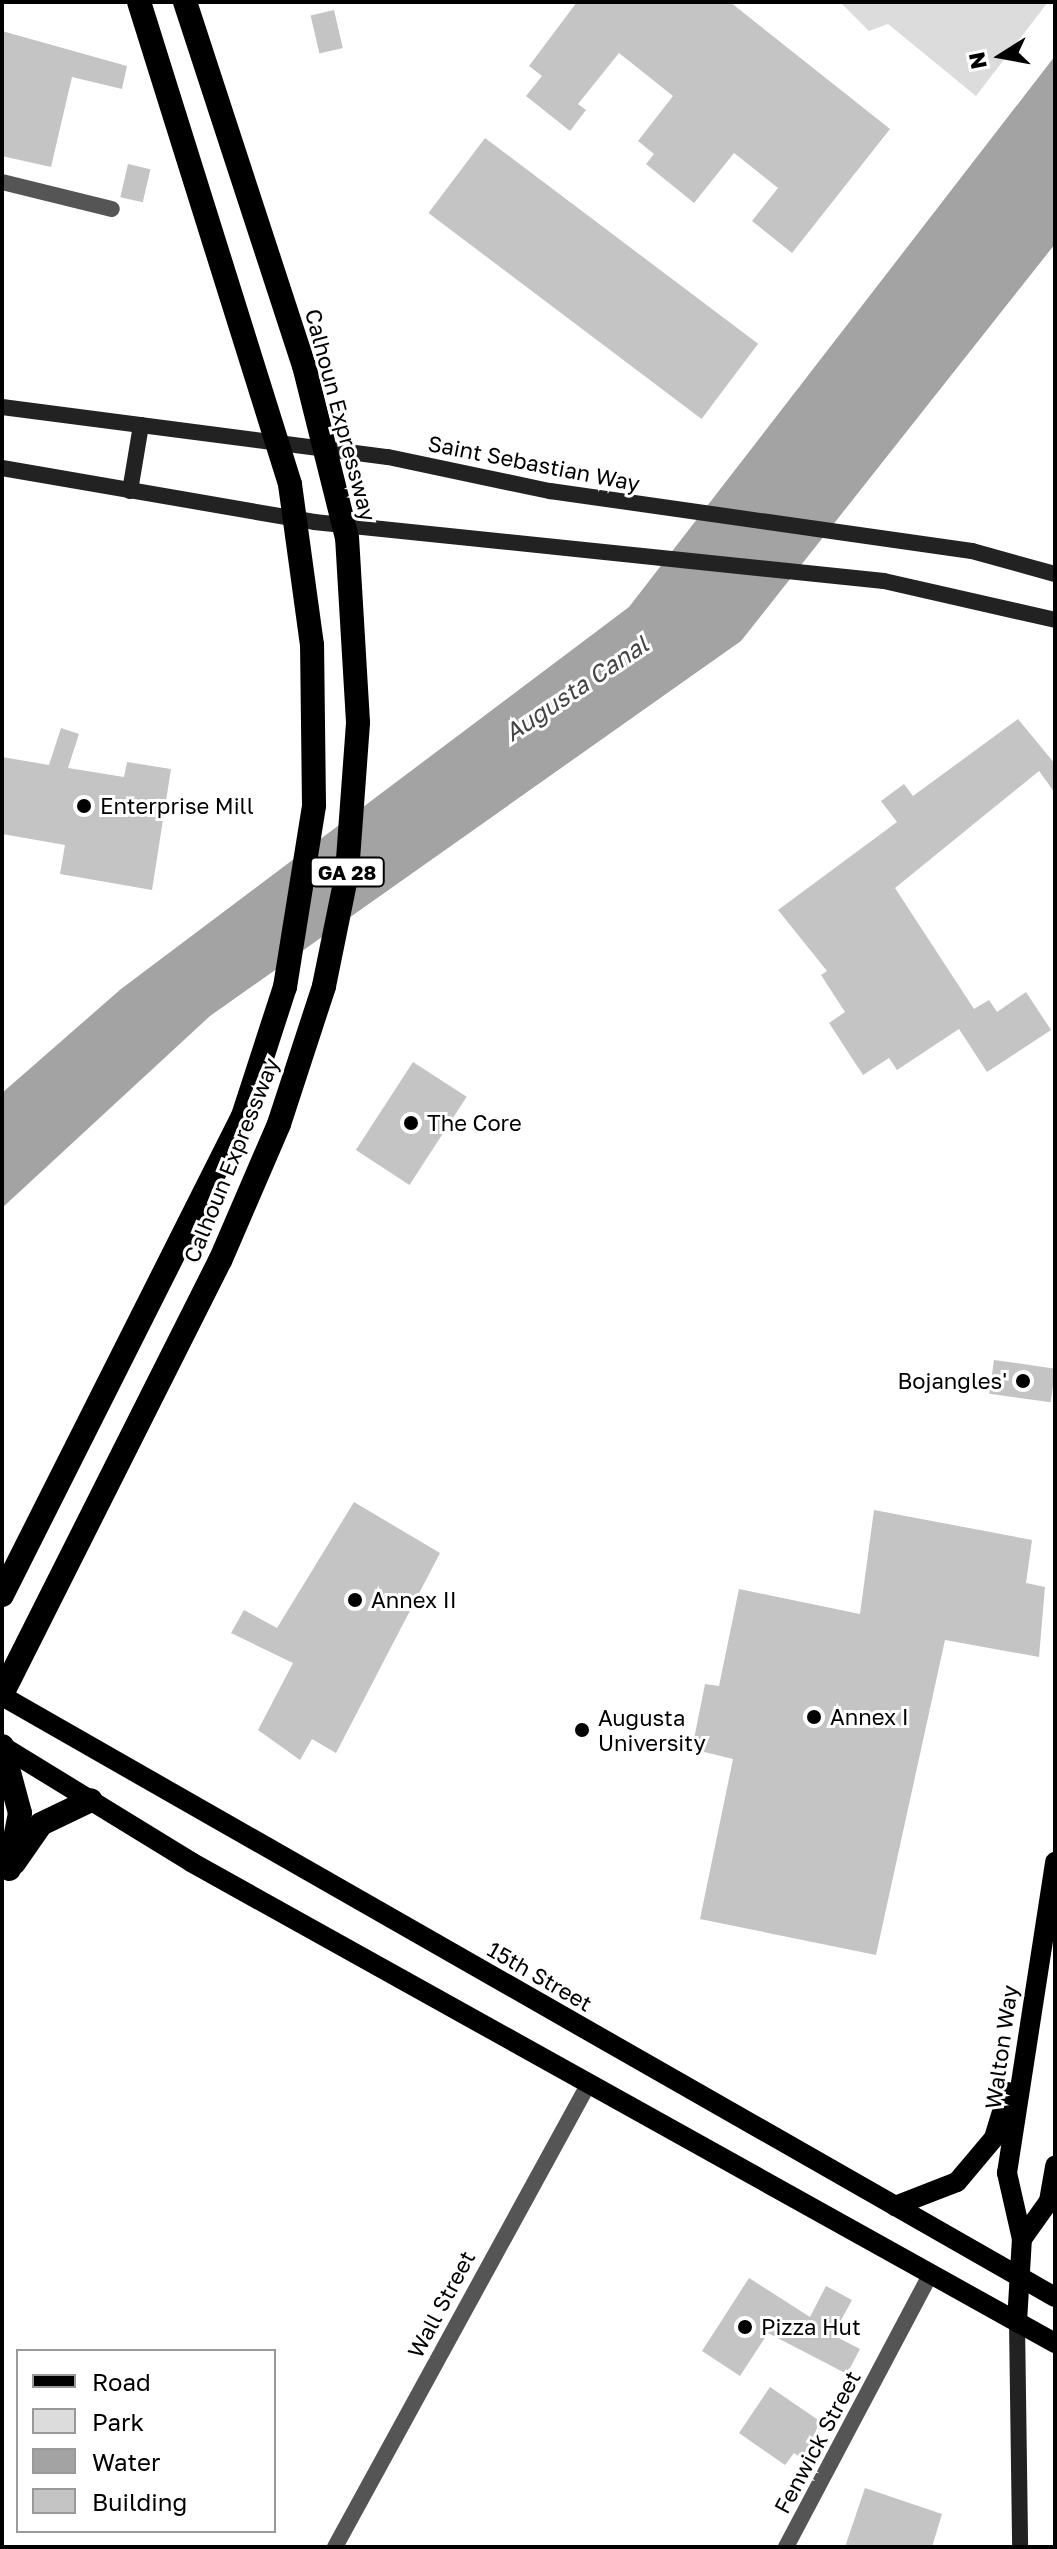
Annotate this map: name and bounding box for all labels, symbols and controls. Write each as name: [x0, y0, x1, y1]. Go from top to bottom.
north arrow: [961, 16, 1041, 96]
text: N: [962, 50, 992, 71]
street label: Calhoun Expressway: [300, 306, 382, 524]
street label: Saint Sebastian Way: [426, 430, 642, 496]
water label: Augusta Canal: [499, 629, 653, 747]
place label: Enterprise Mill: [100, 793, 254, 819]
marker: Enterprise Mill: [75, 797, 93, 815]
road number: GA 28: [309, 856, 385, 888]
street label: Calhoun Expressway: [178, 1054, 284, 1266]
place label: The Core: [427, 1110, 522, 1136]
marker: The Core: [402, 1114, 420, 1132]
place label: Bojangles': [898, 1368, 1007, 1394]
marker: Bojangles': [1014, 1372, 1032, 1390]
place label: Annex II: [371, 1587, 457, 1613]
marker: Annex II: [346, 1591, 364, 1609]
place label: Augusta University: [598, 1704, 706, 1756]
place label: Annex I: [830, 1704, 909, 1730]
marker: Annex I: [805, 1708, 823, 1726]
marker: Augusta University: [573, 1721, 591, 1739]
street label: 15th Street: [483, 1935, 597, 2017]
street label: Walton Way: [979, 1983, 1023, 2111]
street label: Wall Street: [402, 2246, 480, 2362]
place label: Pizza Hut: [761, 2314, 861, 2340]
marker: Pizza Hut: [736, 2318, 754, 2336]
legend: [16, 2349, 276, 2533]
street label: Fenwick Street: [768, 2366, 866, 2518]
text: Road: [92, 2367, 151, 2396]
text: Park: [92, 2407, 144, 2436]
text: Water: [92, 2447, 160, 2476]
text: Building: [92, 2487, 187, 2516]

